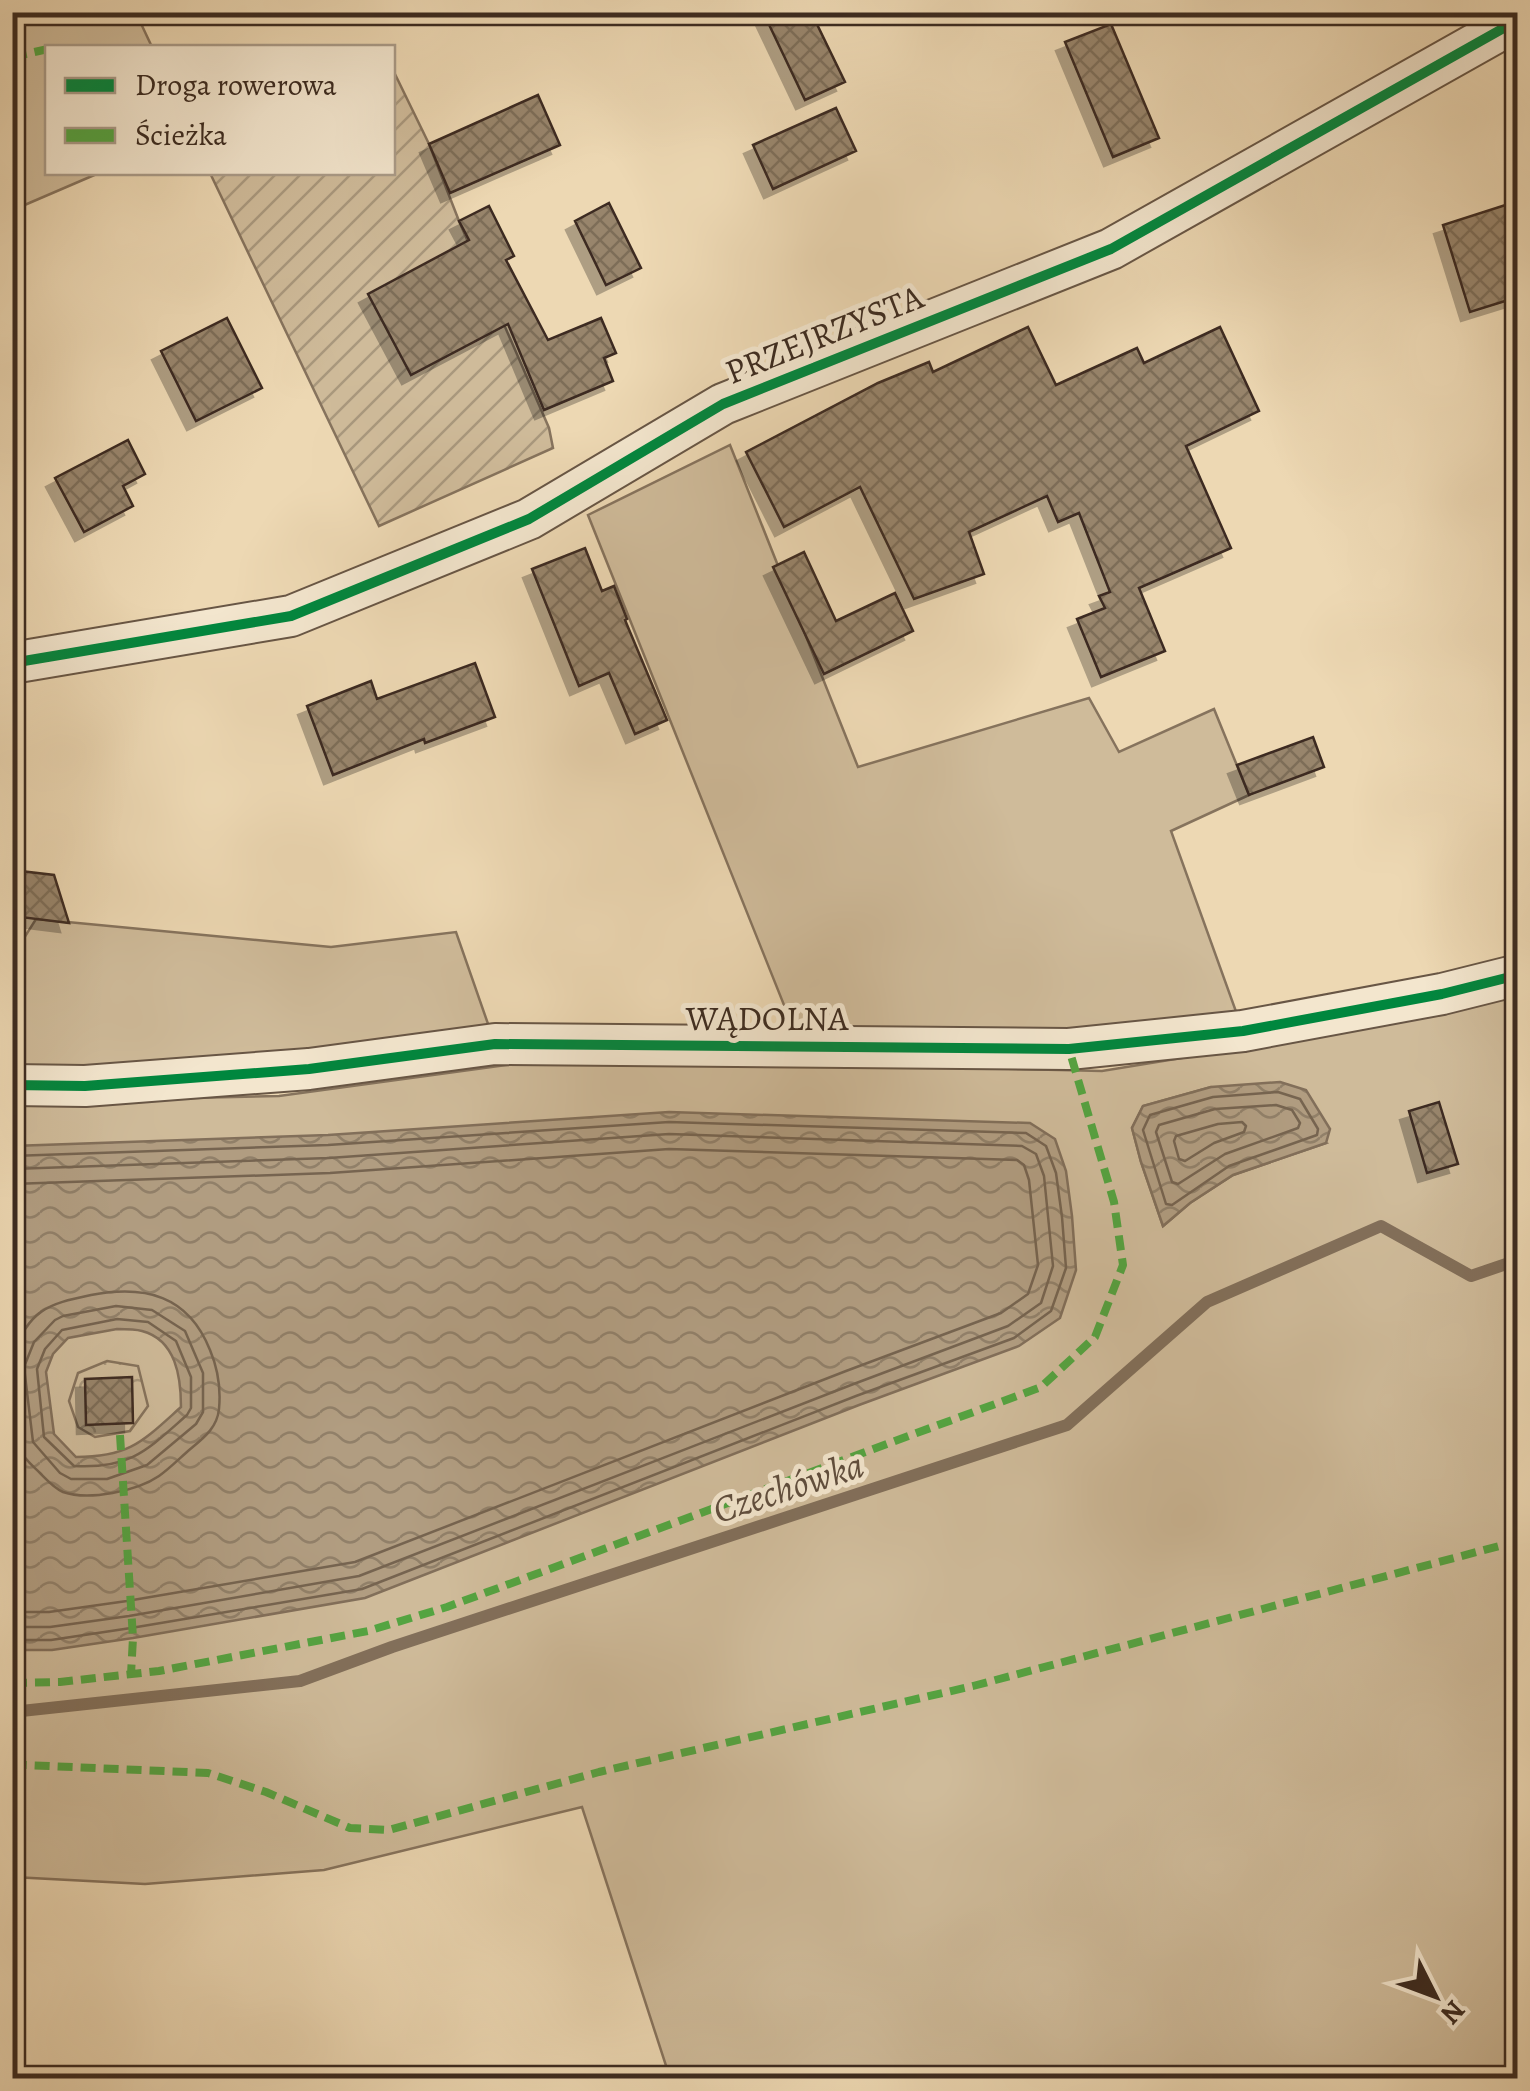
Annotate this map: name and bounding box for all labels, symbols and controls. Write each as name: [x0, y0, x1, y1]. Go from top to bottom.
legend: [45, 45, 395, 175]
text: Droga rowerowa: [135, 65, 337, 105]
text: Ścieżka: [135, 115, 227, 155]
street label: PRZEJRZYSTA: [718, 272, 931, 396]
street label: WĄDOLNA: [685, 994, 849, 1042]
water label: Czechówka: [706, 1438, 870, 1536]
north arrow: [1385, 1946, 1485, 2046]
text: N: [1432, 1992, 1474, 2032]

